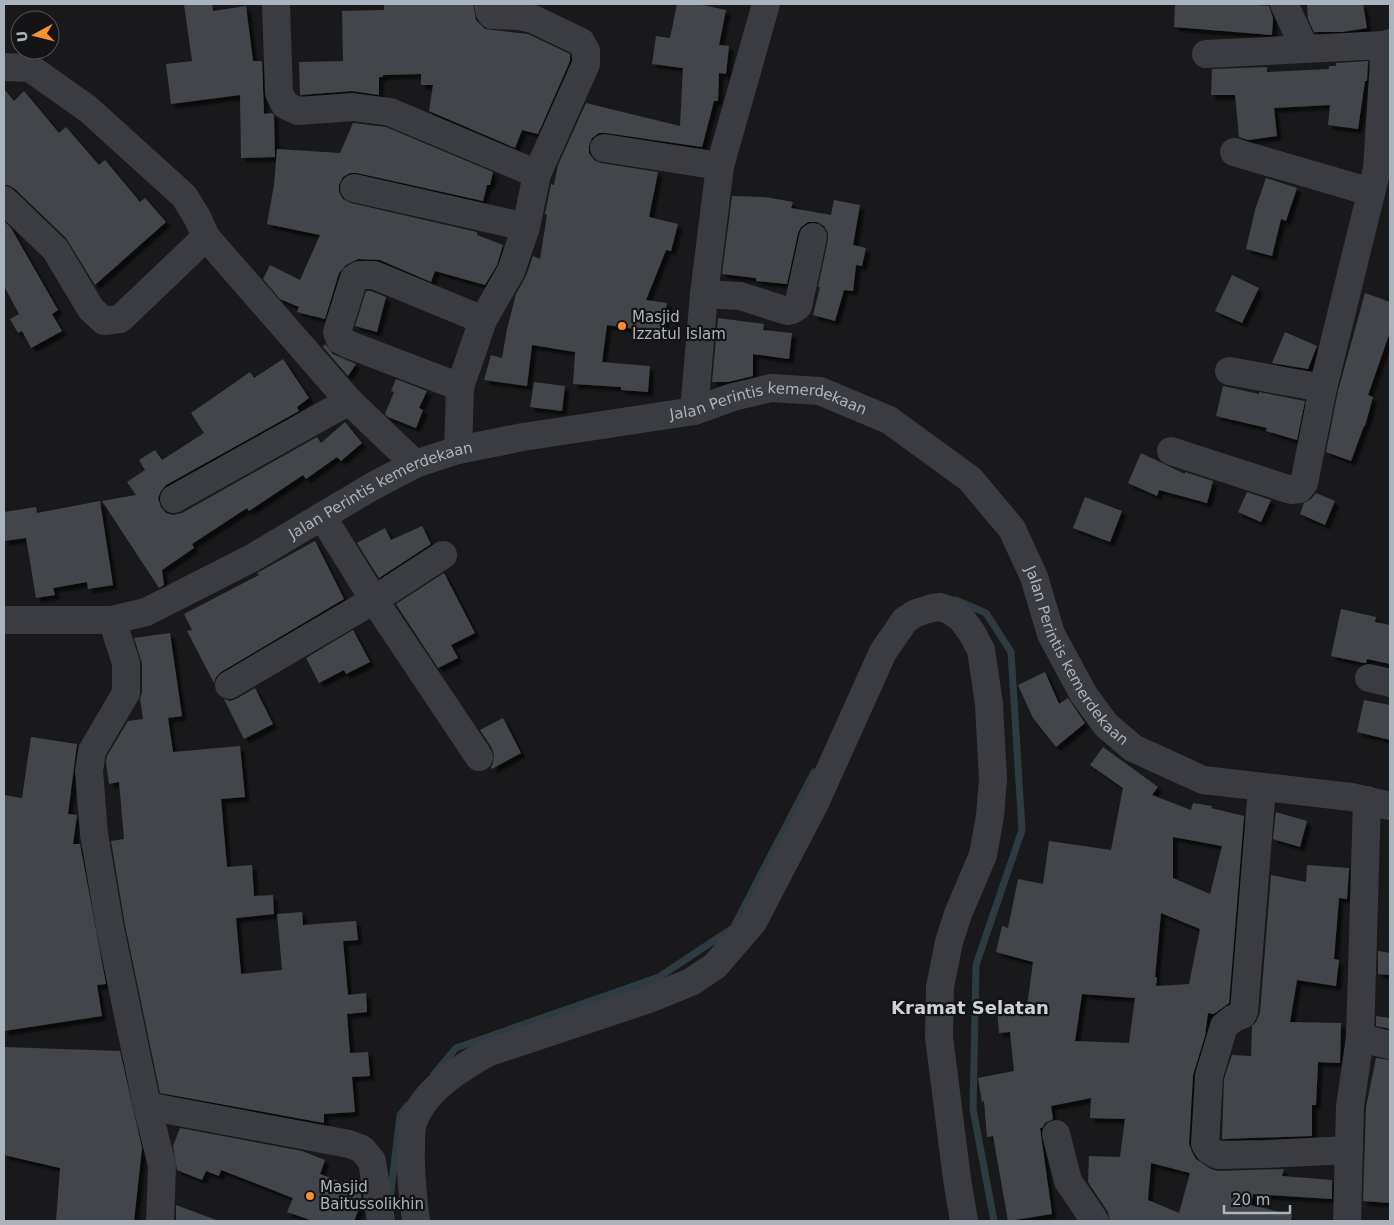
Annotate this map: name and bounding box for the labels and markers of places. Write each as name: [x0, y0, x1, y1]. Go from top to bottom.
place label: Masjid Izzatul Islam: [632, 308, 726, 343]
marker: Masjid Izzatul Islam: [616, 320, 628, 332]
place label: Masjid Baitussolikhin: [320, 1178, 424, 1213]
marker: Masjid Baitussolikhin: [304, 1190, 316, 1202]

